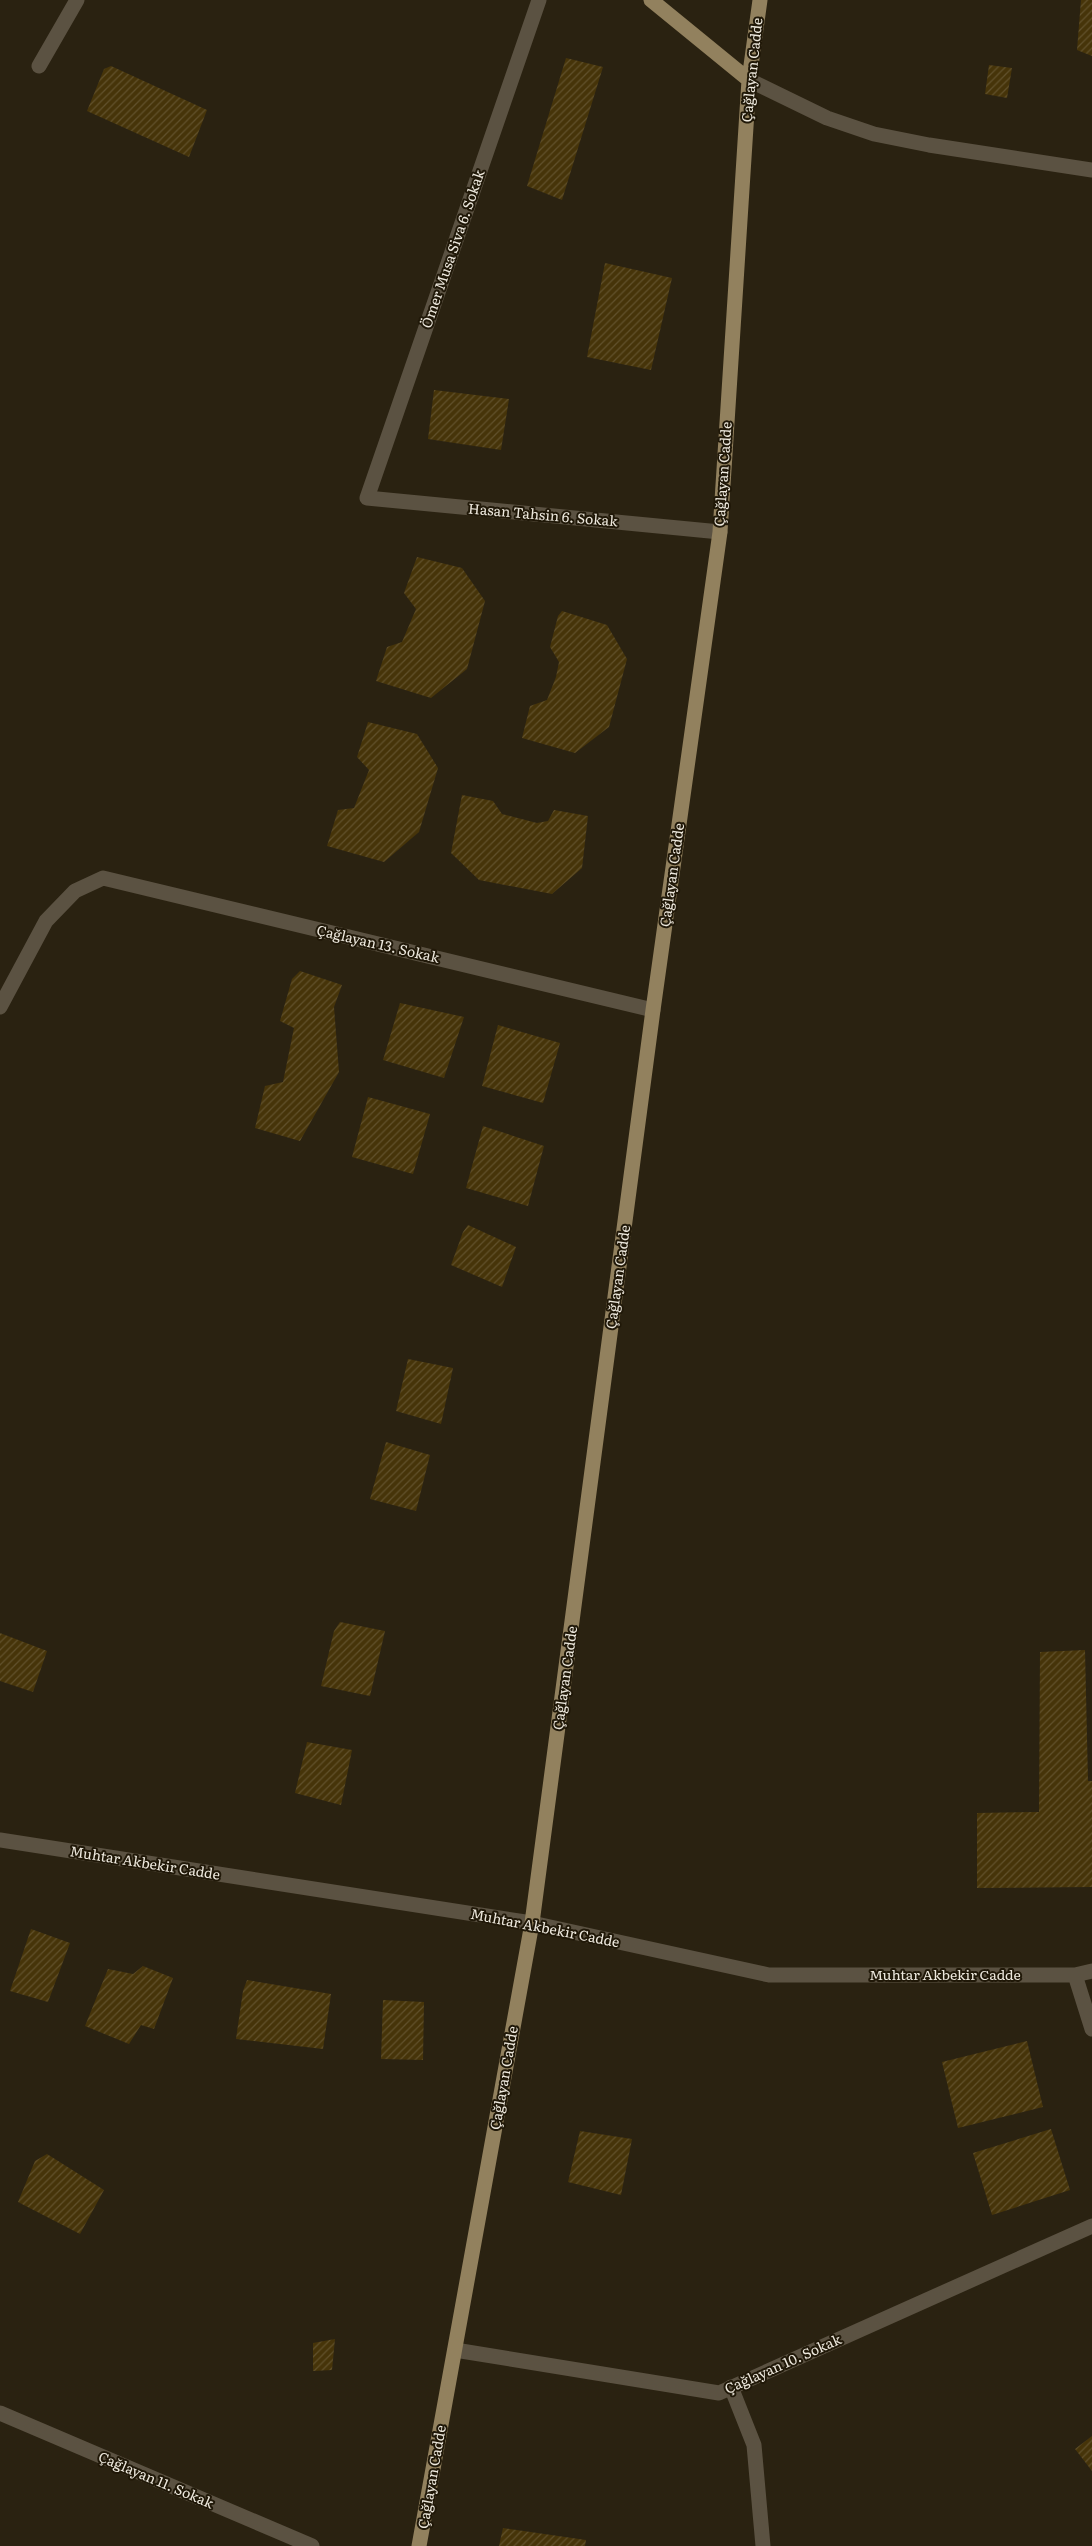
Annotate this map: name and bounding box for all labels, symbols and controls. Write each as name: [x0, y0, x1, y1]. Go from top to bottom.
street label: Çağlayan Cadde: [736, 17, 766, 123]
street label: Ömer Musa Siva 6. Sokak: [415, 166, 489, 331]
street label: Çağlayan Cadde: [708, 421, 736, 527]
street label: Hasan Tahsin 6. Sokak: [468, 498, 619, 531]
street label: Çağlayan Cadde: [654, 822, 688, 928]
street label: Çağlayan 13. Sokak: [315, 919, 442, 967]
street label: Çağlayan Cadde: [600, 1224, 634, 1330]
street label: Çağlayan Cadde: [547, 1625, 581, 1731]
street label: Muhtar Akbekir Cadde: [69, 1840, 222, 1884]
street label: Muhtar Akbekir Cadde: [469, 1903, 622, 1951]
street label: Muhtar Akbekir Cadde: [869, 1964, 1021, 1984]
street label: Çağlayan Cadde: [484, 2024, 522, 2131]
street label: Çağlayan 10. Sokak: [721, 2328, 845, 2398]
street label: Çağlayan Cadde: [412, 2423, 450, 2530]
street label: Çağlayan 11. Sokak: [96, 2446, 218, 2513]

